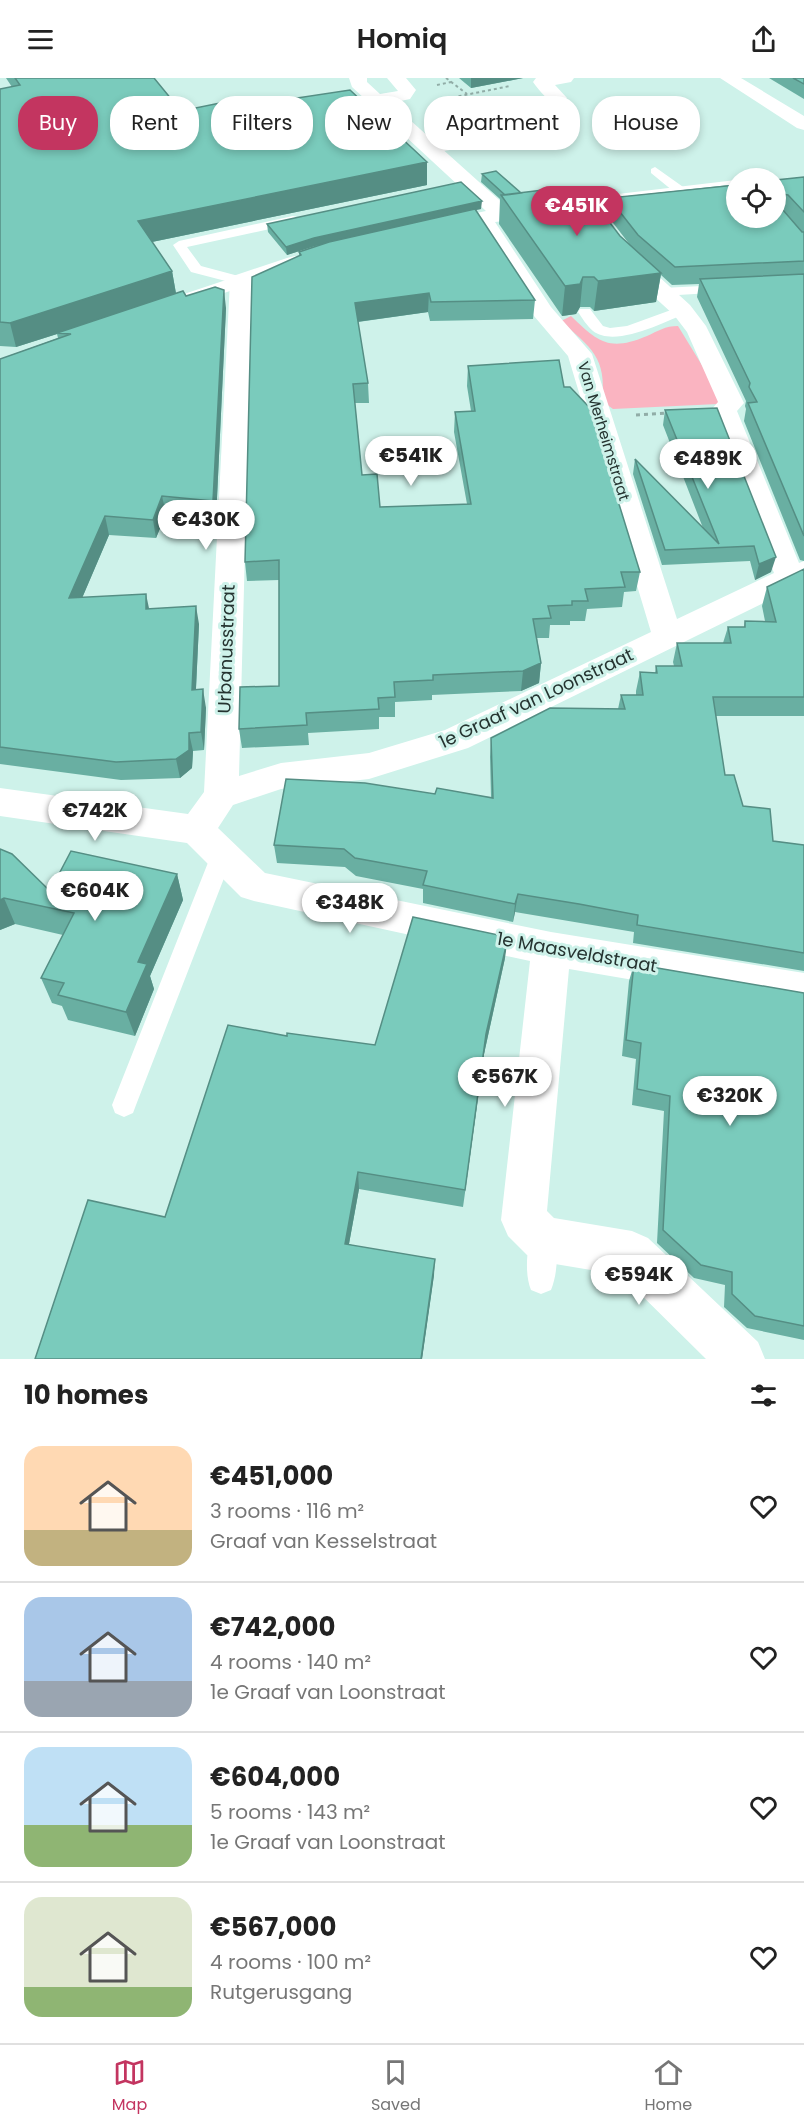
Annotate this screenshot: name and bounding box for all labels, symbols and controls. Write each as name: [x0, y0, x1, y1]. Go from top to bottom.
text: Homiq: [357, 20, 447, 57]
icon: menu: [24, 23, 57, 56]
icon: share: [747, 23, 780, 56]
chip: Buy: [18, 96, 98, 150]
chip: Rent: [110, 96, 199, 150]
chip: Filters: [211, 96, 313, 150]
chip: New: [325, 96, 412, 150]
chip: Apartment: [424, 96, 580, 150]
chip: House: [592, 96, 700, 150]
map controls: [726, 168, 786, 228]
button: locate: [726, 168, 786, 228]
pin: €451K: [535, 186, 619, 237]
text: €451K: [545, 191, 609, 219]
street label: Van Merheimstraat: [573, 359, 635, 503]
pin: €541K: [369, 436, 453, 487]
pin: €489K: [666, 439, 750, 490]
text: €541K: [379, 441, 443, 469]
text: €489K: [674, 444, 742, 472]
pin: €430K: [164, 500, 248, 551]
text: €430K: [172, 505, 240, 533]
street label: Urbanusstraat: [211, 584, 241, 714]
street label: 1e Graaf van Loonstraat: [435, 642, 637, 754]
pin: €742K: [53, 791, 137, 842]
text: €742K: [62, 796, 128, 824]
pin: €604K: [53, 871, 137, 922]
text: €604K: [60, 876, 130, 904]
pin: €348K: [308, 883, 392, 934]
text: €348K: [316, 888, 384, 916]
street label: 1e Maasveldstraat: [495, 926, 659, 978]
pin: €567K: [463, 1057, 547, 1108]
text: €567K: [472, 1062, 538, 1090]
pin: €320K: [688, 1076, 772, 1127]
text: €320K: [697, 1081, 763, 1109]
pin: €594K: [597, 1255, 681, 1306]
text: €594K: [605, 1260, 673, 1288]
text: 10 homes: [24, 1377, 148, 1413]
icon: filters: [747, 1379, 780, 1412]
text: €451,000: [210, 1458, 333, 1494]
icon: home: [72, 1470, 144, 1542]
icon: heart: [747, 1490, 780, 1523]
text: 3 rooms · 116 m²: [210, 1497, 364, 1525]
text: Graaf van Kesselstraat: [210, 1527, 437, 1555]
text: €742,000: [210, 1609, 335, 1645]
icon: home: [72, 1621, 144, 1693]
icon: heart: [747, 1641, 780, 1674]
text: 4 rooms · 140 m²: [210, 1648, 371, 1676]
text: 1e Graaf van Loonstraat: [210, 1678, 446, 1706]
text: €604,000: [210, 1759, 340, 1795]
icon: home: [72, 1771, 144, 1843]
icon: heart: [747, 1791, 780, 1824]
text: 5 rooms · 143 m²: [210, 1798, 370, 1826]
text: 1e Graaf van Loonstraat: [210, 1828, 446, 1856]
text: €567,000: [210, 1909, 336, 1945]
icon: home: [72, 1921, 144, 1993]
icon: heart: [747, 1941, 780, 1974]
text: 4 rooms · 100 m²: [210, 1948, 371, 1976]
text: Rutgerusgang: [210, 1978, 352, 2006]
tab: Map: [112, 2056, 147, 2117]
tab: Saved: [371, 2056, 421, 2117]
tab: Home: [644, 2056, 692, 2117]

